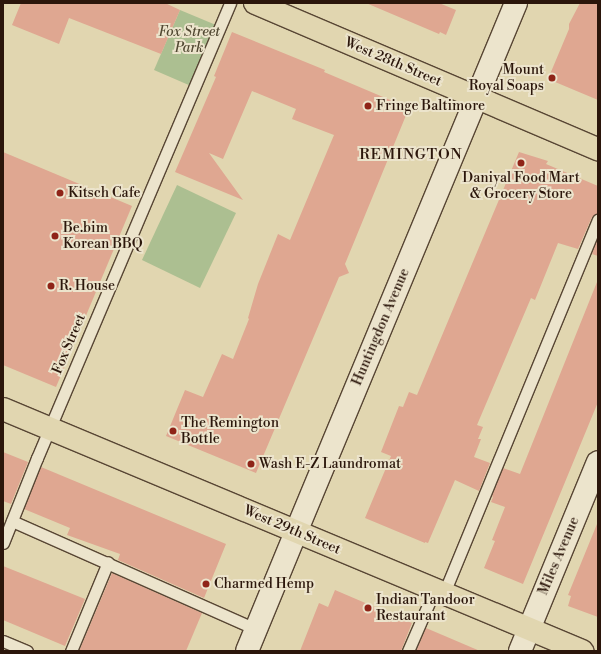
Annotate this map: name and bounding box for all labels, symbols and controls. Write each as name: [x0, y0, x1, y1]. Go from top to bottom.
park label: Fox Street Park: [158, 24, 220, 56]
street label: West 28th Street: [342, 34, 444, 90]
place label: Mount Royal Soaps: [469, 62, 544, 94]
marker: Mount Royal Soaps: [547, 73, 557, 83]
place label: Fringe Baltimore: [376, 98, 485, 114]
marker: Fringe Baltimore: [363, 101, 373, 111]
district label: REMINGTON: [359, 146, 463, 164]
marker: Daniyal Food Mart & Grocery Store: [516, 158, 526, 168]
place label: Daniyal Food Mart & Grocery Store: [462, 170, 580, 202]
place label: Kitsch Cafe: [68, 185, 140, 201]
marker: Kitsch Cafe: [55, 188, 65, 198]
place label: Be.bim Korean BBQ: [63, 220, 143, 252]
marker: Be.bim Korean BBQ: [50, 231, 60, 241]
street label: Huntingdon Avenue: [349, 266, 413, 388]
place label: R. House: [59, 278, 115, 294]
marker: R. House: [46, 281, 56, 291]
street label: Fox Street: [49, 311, 89, 377]
place label: The Remington Bottle: [181, 415, 279, 448]
marker: The Remington Bottle: [168, 426, 178, 436]
place label: Wash E-Z Laundromat: [259, 456, 401, 472]
marker: Wash E-Z Laundromat: [246, 459, 256, 469]
street label: West 29th Street: [241, 502, 343, 558]
street label: Miles Avenue: [535, 514, 583, 598]
place label: Charmed Hemp: [214, 576, 314, 592]
marker: Charmed Hemp: [201, 579, 211, 589]
place label: Indian Tandoor Restaurant: [376, 592, 475, 624]
marker: Indian Tandoor Restaurant: [363, 603, 373, 613]

